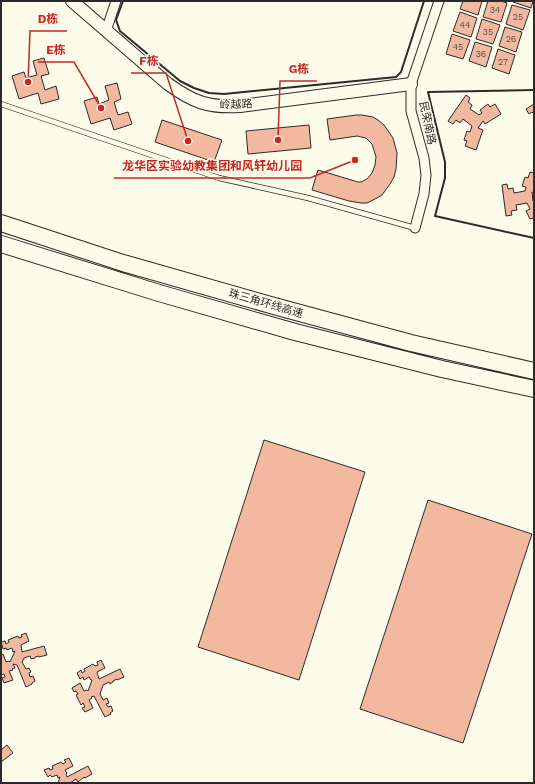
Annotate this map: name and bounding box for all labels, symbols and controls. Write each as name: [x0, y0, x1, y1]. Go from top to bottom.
house number: 34: [490, 5, 501, 15]
callout: D栋: [30, 7, 67, 31]
text: D栋: [38, 12, 58, 26]
house number: 25: [513, 12, 523, 22]
house number: 44: [460, 20, 471, 30]
house number: 35: [483, 27, 493, 37]
house number: 26: [506, 34, 516, 44]
callout: E栋: [38, 38, 74, 62]
house number: 45: [453, 42, 463, 52]
text: E栋: [46, 43, 66, 57]
callout: F栋: [131, 49, 166, 73]
house number: 36: [476, 49, 486, 59]
text: F栋: [139, 54, 159, 68]
callout: G栋: [280, 57, 317, 81]
house number: 27: [498, 57, 508, 67]
text: G栋: [289, 62, 309, 76]
street label: 岭越路: [219, 97, 253, 112]
street label: 民荣南路: [417, 100, 438, 146]
callout: 龙华区实验幼教集团和风轩幼儿园: [114, 154, 310, 178]
text: 龙华区实验幼教集团和风轩幼儿园: [122, 159, 302, 173]
street label: 珠三角环线高速: [227, 287, 305, 320]

